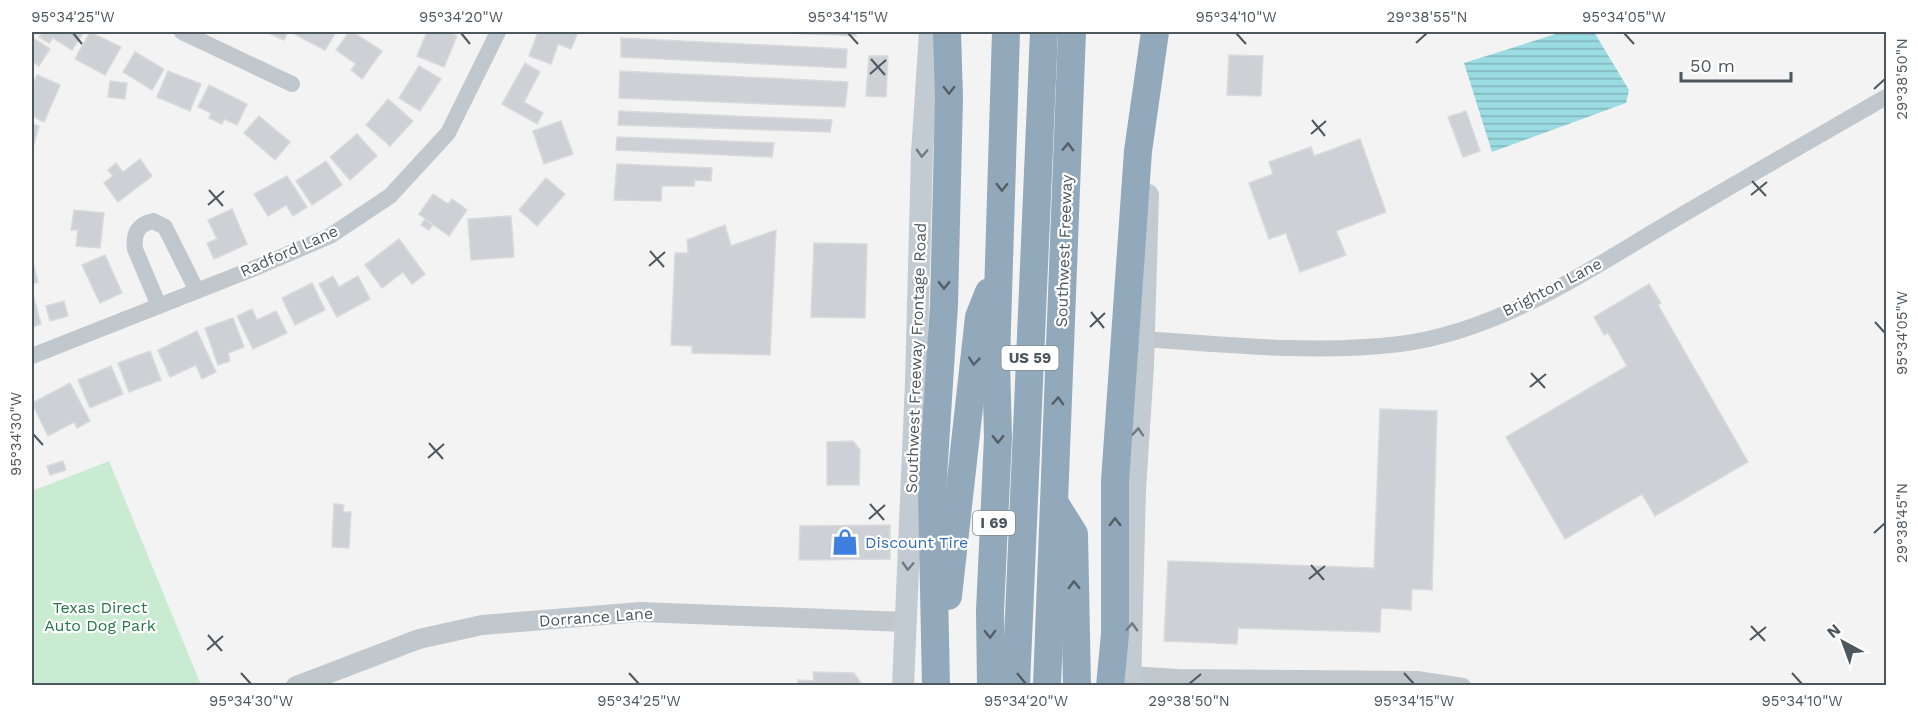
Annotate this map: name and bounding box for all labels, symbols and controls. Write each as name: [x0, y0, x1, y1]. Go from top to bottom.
text: 95°34'25"W: [31, 8, 115, 26]
text: 95°34'20"W: [419, 8, 503, 26]
text: 95°34'15"W: [808, 8, 888, 26]
text: 95°34'10"W: [1195, 8, 1277, 26]
text: 29°38'55"N: [1387, 8, 1467, 26]
text: 95°34'05"W: [1582, 8, 1666, 26]
text: 29°38'50"N: [1893, 38, 1911, 120]
scale bar: [1681, 45, 1790, 83]
text: 50 m: [1690, 55, 1735, 76]
one-way arrow: [942, 85, 955, 94]
one-way arrow: [1061, 142, 1074, 151]
one-way arrow: [915, 148, 928, 157]
street label: Southwest Freeway: [1052, 174, 1076, 328]
one-way arrow: [996, 183, 1008, 192]
street label: Radford Lane: [237, 221, 341, 281]
street label: Southwest Freeway Frontage Road: [902, 222, 930, 494]
street label: Brighton Lane: [1499, 254, 1605, 320]
one-way arrow: [938, 280, 951, 289]
text: 95°34'05"W: [1893, 291, 1911, 375]
road number: US 59: [1002, 346, 1058, 370]
one-way arrow: [968, 357, 981, 366]
text: 95°34'30"W: [7, 392, 25, 476]
one-way arrow: [1051, 397, 1064, 406]
one-way arrow: [1132, 428, 1145, 437]
one-way arrow: [992, 435, 1004, 444]
text: 29°38'45"N: [1893, 483, 1911, 563]
road number: I 69: [973, 511, 1015, 535]
one-way arrow: [1109, 518, 1121, 527]
shop icon: Discount Tire: [830, 527, 860, 557]
place label: Discount Tire: [865, 533, 968, 552]
one-way arrow: [902, 561, 915, 570]
one-way arrow: [1068, 581, 1081, 590]
park label: Texas Direct Auto Dog Park: [44, 598, 156, 635]
street label: Dorrance Lane: [538, 604, 654, 630]
north arrow: [1813, 612, 1873, 672]
text: N: [1823, 620, 1844, 642]
one-way arrow: [1125, 623, 1138, 632]
one-way arrow: [984, 630, 996, 639]
text: 95°34'30"W: [209, 692, 293, 710]
text: 95°34'25"W: [597, 692, 681, 710]
text: 95°34'20"W: [984, 692, 1068, 710]
text: 29°38'50"N: [1148, 692, 1230, 710]
text: 95°34'15"W: [1374, 692, 1454, 710]
text: 95°34'10"W: [1761, 692, 1843, 710]

